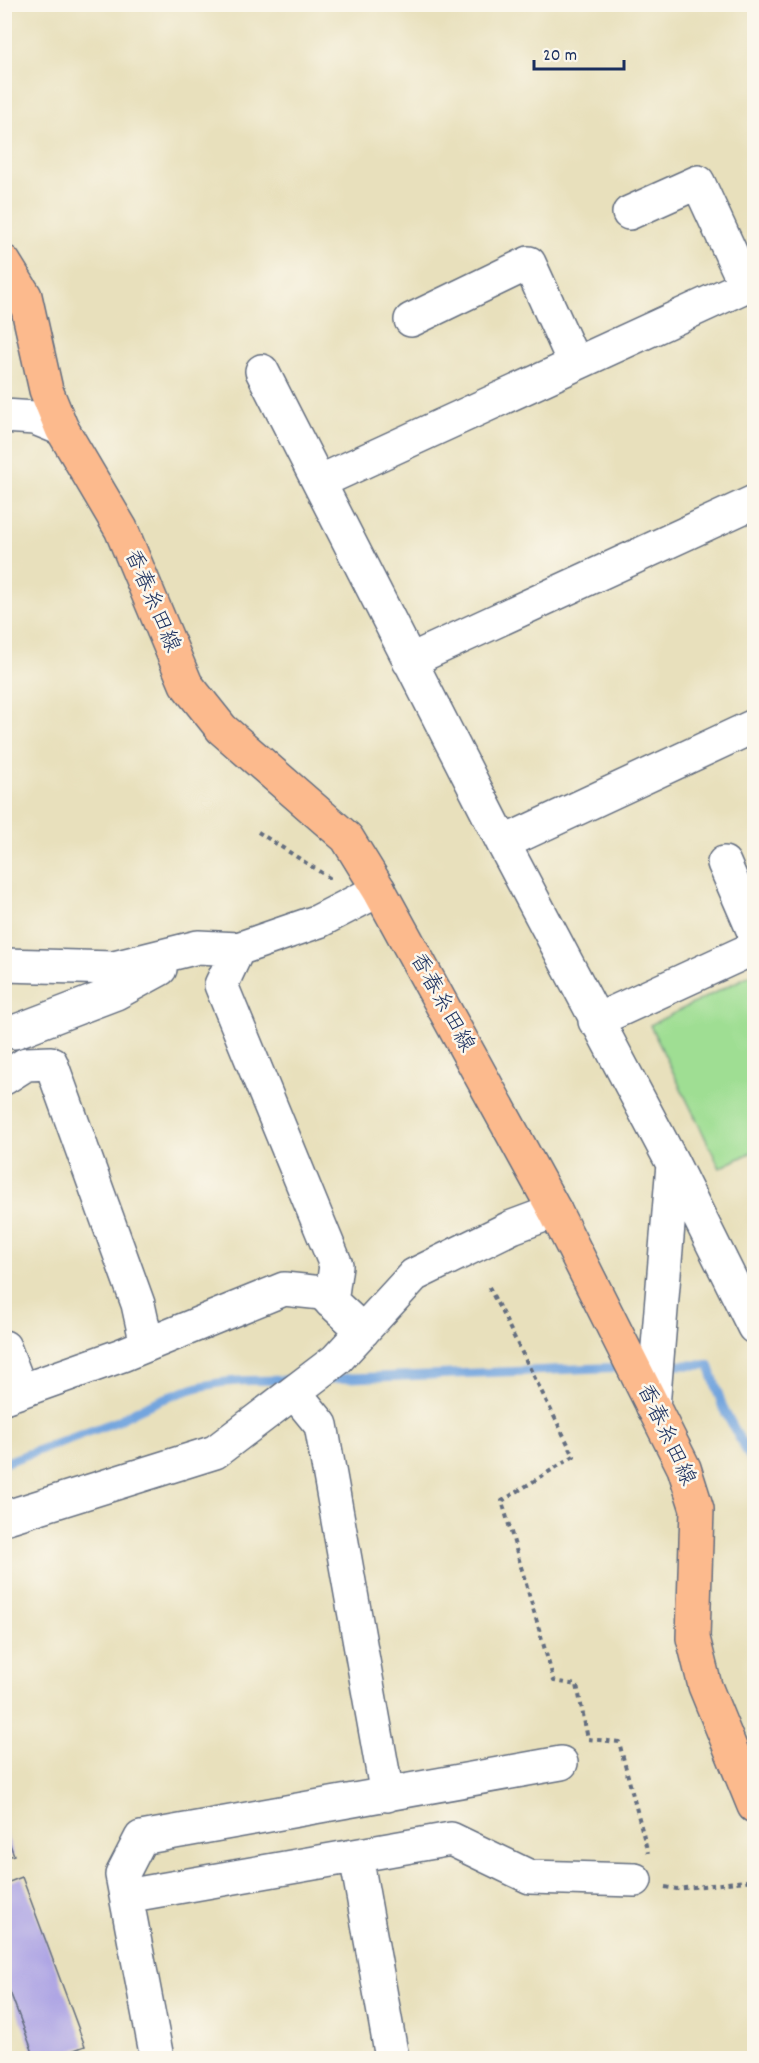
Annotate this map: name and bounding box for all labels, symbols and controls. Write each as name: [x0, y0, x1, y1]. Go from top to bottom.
scale bar: [534, 33, 624, 71]
text: 20 m: [543, 44, 577, 69]
street label: 香春糸田線: [115, 544, 187, 658]
street label: 香春糸田線: [401, 947, 481, 1059]
street label: 香春糸田線: [628, 1379, 702, 1491]

